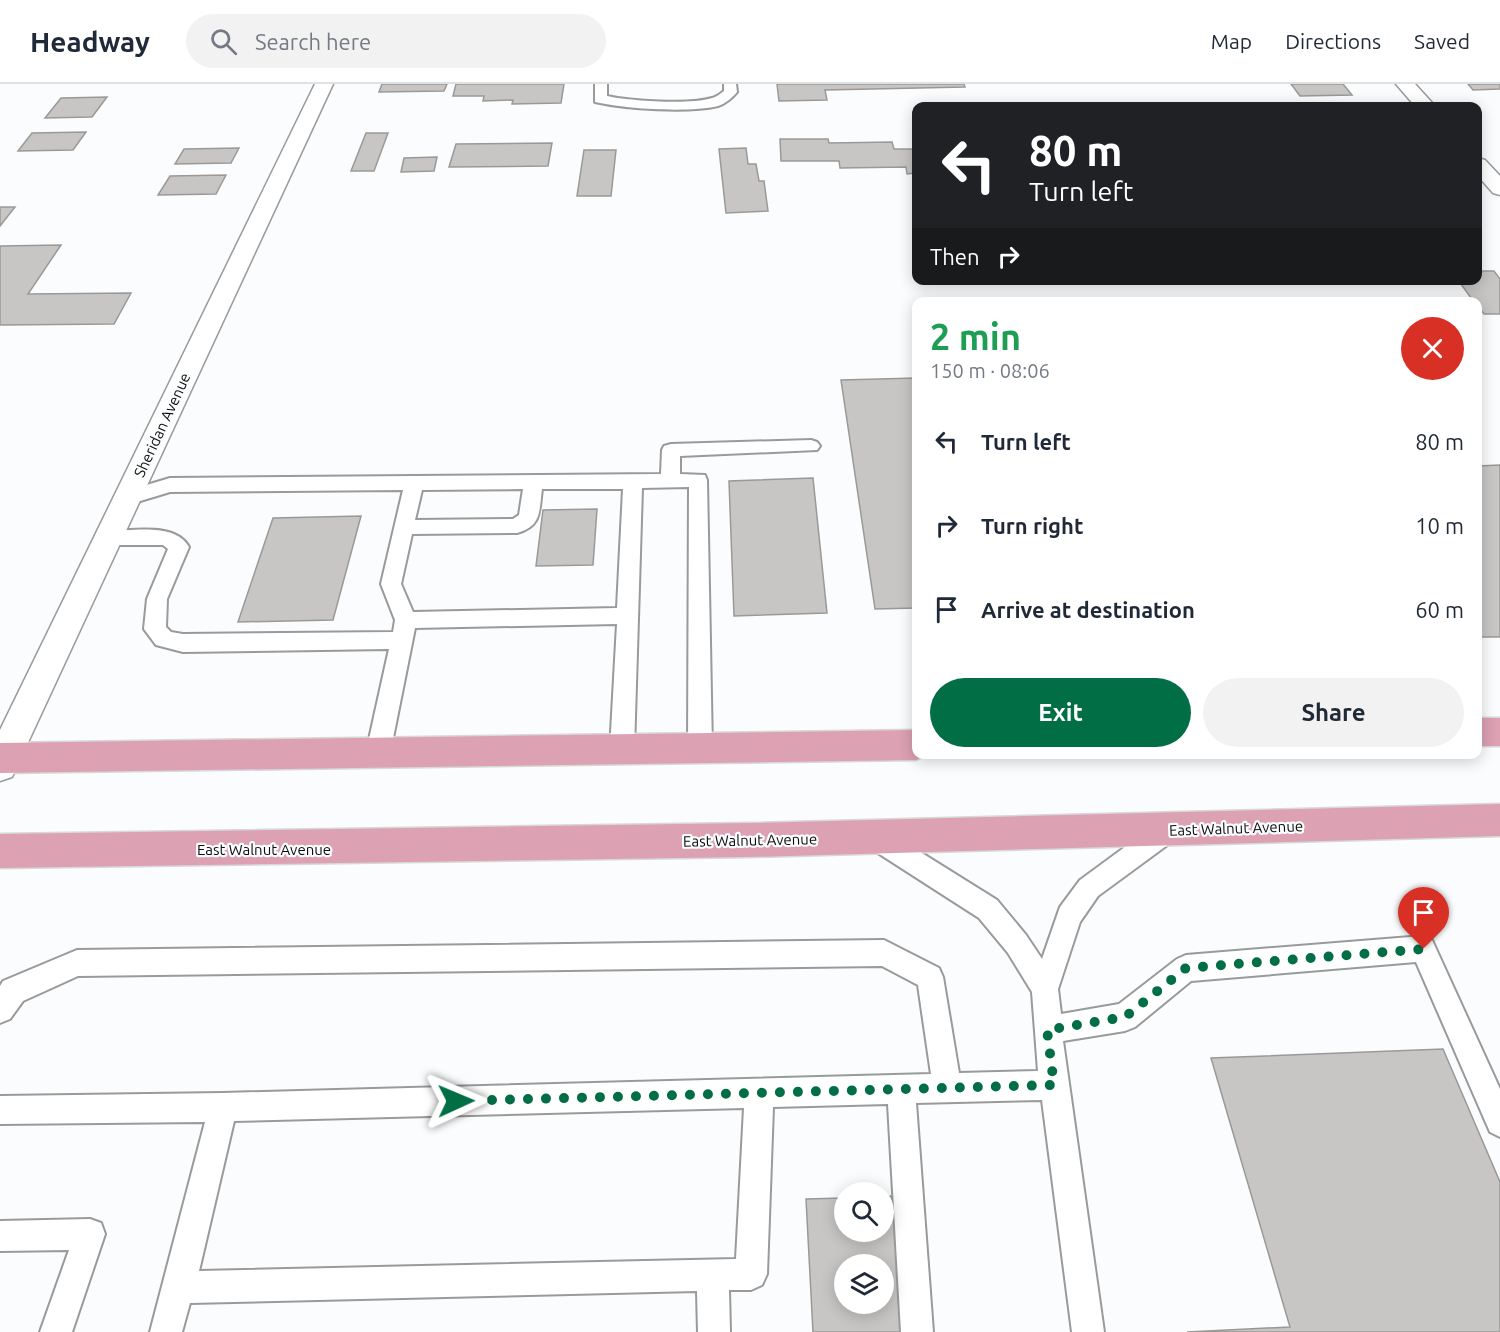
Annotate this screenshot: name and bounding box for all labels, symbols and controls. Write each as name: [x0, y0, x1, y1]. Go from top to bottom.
search box: [186, 14, 606, 68]
icon: search: [207, 25, 240, 58]
text: Headway: [30, 26, 150, 57]
text: Search here: [255, 29, 371, 54]
text: Map: [1211, 29, 1252, 53]
text: Directions: [1285, 29, 1381, 53]
text: Saved: [1414, 29, 1470, 53]
icon: left: [930, 126, 1008, 204]
text: 80 m: [1029, 127, 1123, 174]
text: Turn left: [1029, 176, 1133, 206]
icon: right: [992, 240, 1025, 273]
text: Then: [930, 244, 980, 269]
text: 2 min: [930, 316, 1021, 357]
button: close: [1401, 317, 1464, 380]
text: 150 m · 08:06: [930, 359, 1050, 382]
street label: Sheridan Avenue: [130, 370, 194, 480]
icon: left: [930, 425, 963, 458]
text: Turn left: [981, 429, 1071, 454]
text: 80 m: [1415, 429, 1464, 454]
icon: right: [930, 509, 963, 542]
text: Turn right: [981, 513, 1083, 538]
text: 10 m: [1415, 513, 1464, 538]
icon: arrive: [930, 593, 963, 626]
text: Arrive at destination: [981, 597, 1195, 622]
text: 60 m: [1415, 597, 1464, 622]
button: Exit: [930, 678, 1191, 747]
button: Share: [1203, 678, 1464, 747]
street label: East Walnut Avenue: [1169, 817, 1303, 839]
street label: East Walnut Avenue: [683, 830, 817, 850]
street label: East Walnut Avenue: [197, 841, 331, 858]
pin: [1398, 887, 1449, 949]
icon: arrive: [1407, 896, 1440, 929]
position arrow: [424, 1069, 488, 1133]
map controls: [834, 1182, 894, 1314]
button: search: [834, 1182, 894, 1242]
button: layers: [834, 1254, 894, 1314]

